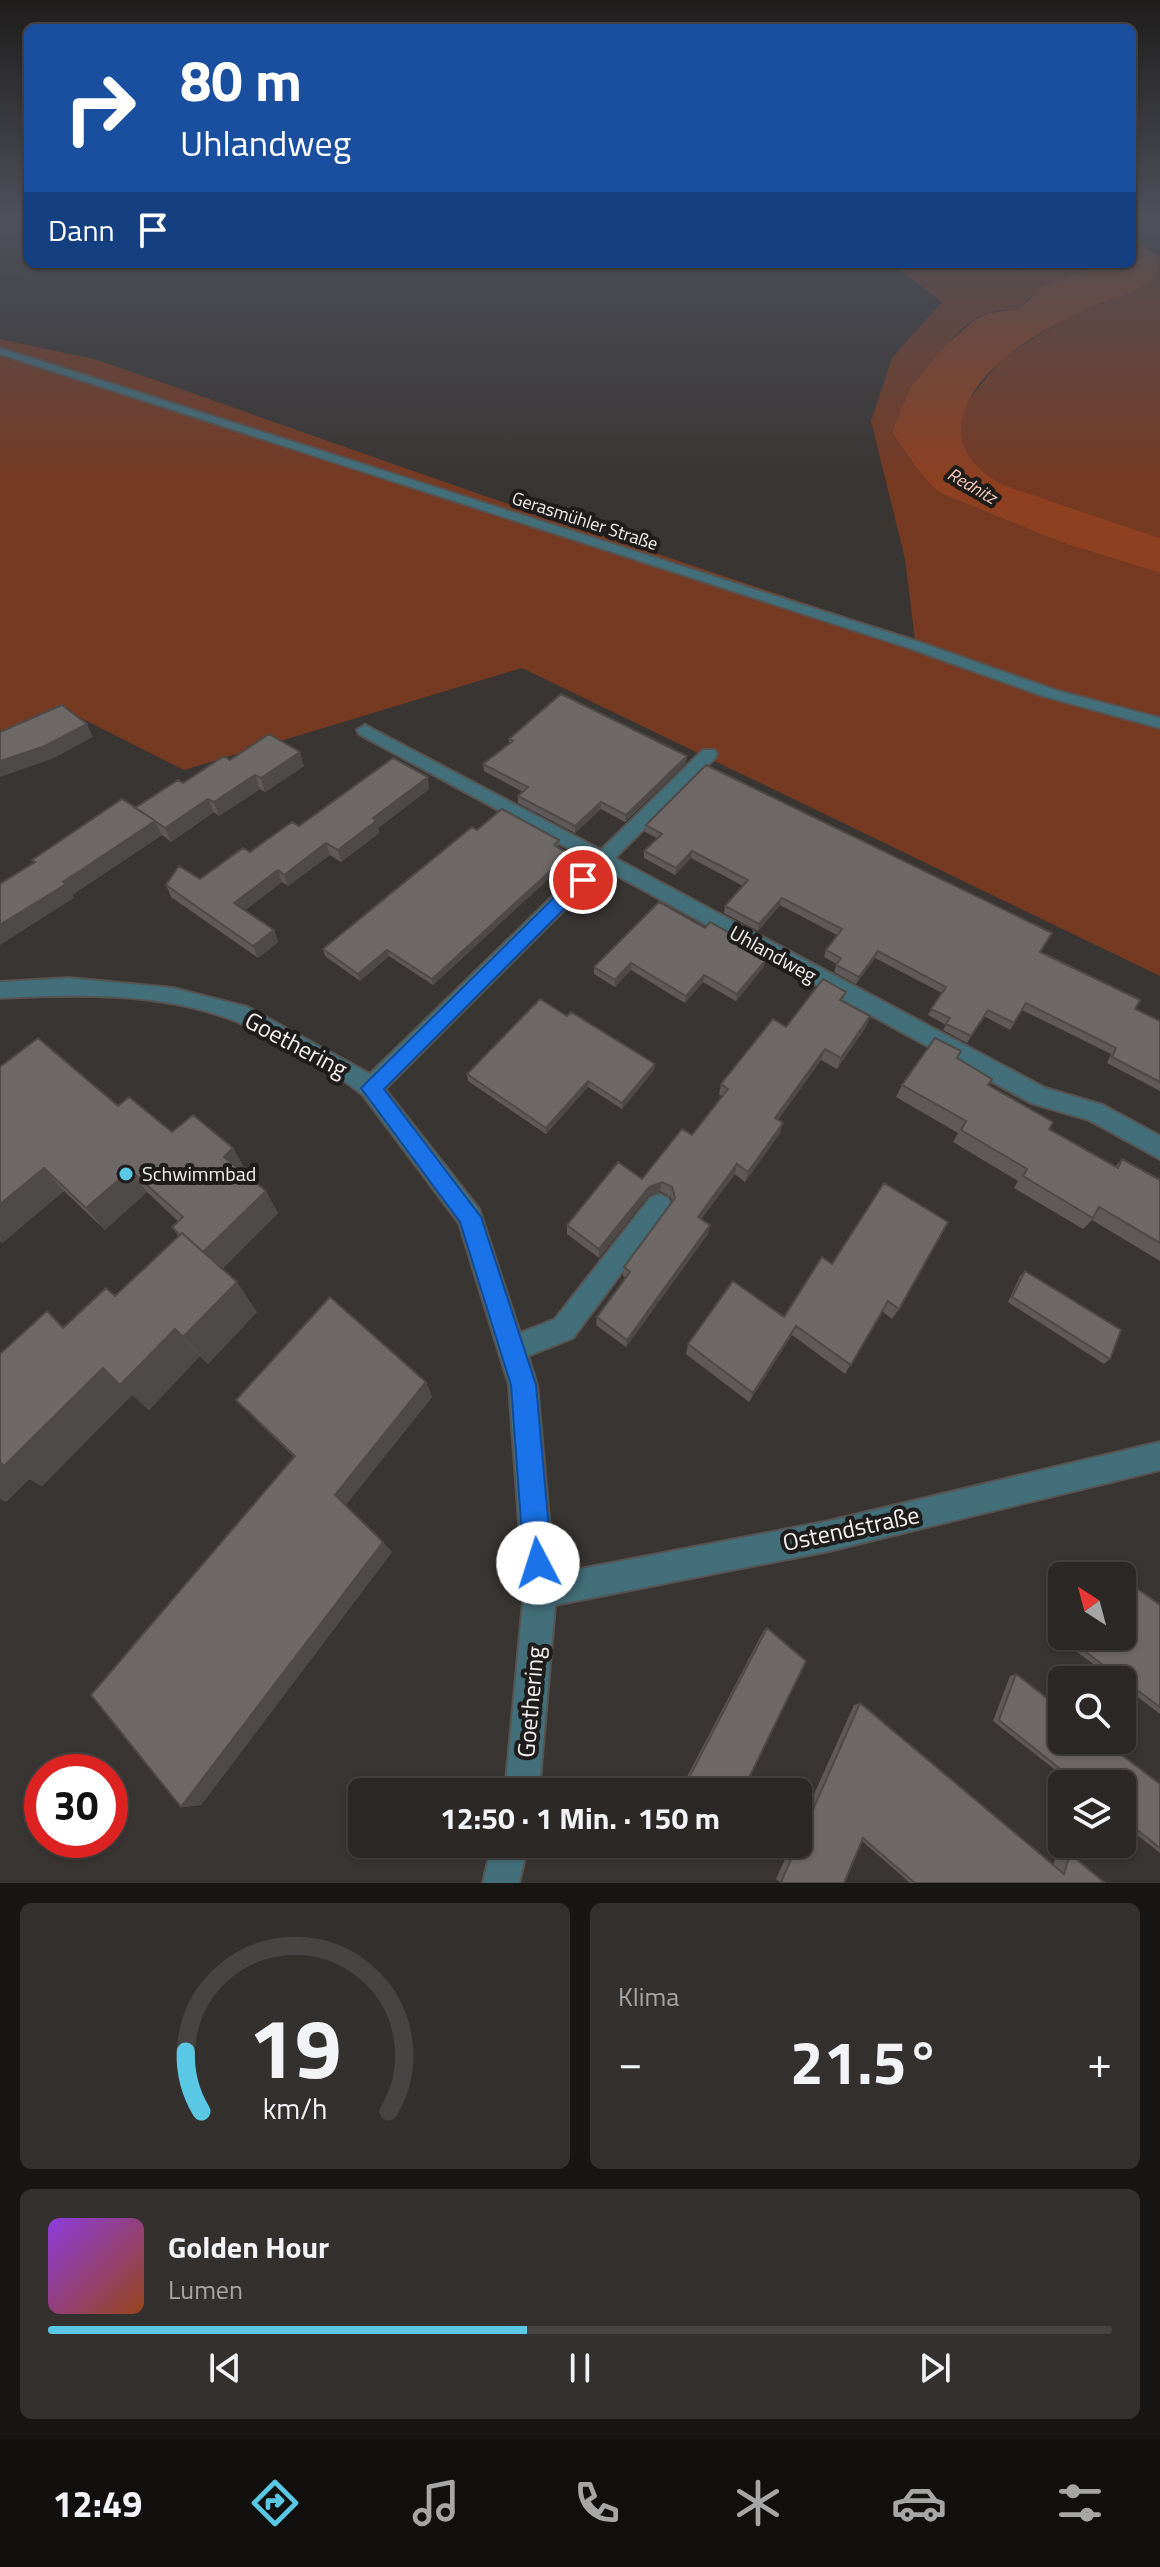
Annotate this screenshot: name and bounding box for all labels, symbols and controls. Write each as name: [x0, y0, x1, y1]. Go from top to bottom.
text: 80 m: [180, 38, 302, 123]
icon: right: [48, 56, 152, 160]
text: Uhlandweg: [180, 115, 351, 170]
text: Dann: [48, 207, 115, 253]
icon: arrive: [131, 208, 175, 252]
water label: Rednitz: [942, 461, 1003, 511]
street label: Gerasmühler Straße: [509, 484, 662, 557]
pin: [549, 846, 617, 914]
icon: arrive: [561, 858, 605, 902]
street label: Uhlandweg: [724, 917, 822, 990]
street label: Goethering: [239, 1002, 354, 1086]
place label: Schwimmbad: [142, 1158, 256, 1189]
marker: Schwimmbad: [117, 1165, 135, 1183]
street label: Ostendstraße: [779, 1496, 922, 1560]
position arrow: [496, 1521, 580, 1605]
north arrow: [1048, 1562, 1136, 1650]
map controls: [1048, 1562, 1136, 1858]
street label: Goethering: [507, 1645, 553, 1759]
button: search: [1048, 1666, 1136, 1754]
speed limit sign: 30: [24, 1754, 128, 1858]
button: layers: [1048, 1770, 1136, 1858]
text: 12:50 · 1 Min. · 150 m: [440, 1795, 720, 1841]
text: Klima: [618, 1977, 679, 2016]
text: 19: [248, 1984, 342, 2110]
text: 21.5°: [790, 2016, 940, 2107]
text: −: [618, 2028, 643, 2095]
text: +: [1087, 2028, 1112, 2095]
text: km/h: [263, 2087, 327, 2130]
text: Golden Hour: [168, 2224, 329, 2270]
text: Lumen: [168, 2270, 243, 2309]
icon: previous: [203, 2346, 247, 2390]
icon: pause: [558, 2346, 602, 2390]
icon: next: [913, 2346, 957, 2390]
icon: directions: [247, 2475, 303, 2531]
icon: music: [408, 2475, 464, 2531]
icon: phone: [569, 2475, 625, 2531]
icon: climate: [730, 2475, 786, 2531]
icon: car: [891, 2475, 947, 2531]
icon: filters: [1052, 2475, 1108, 2531]
text: 12:49: [52, 2476, 142, 2531]

